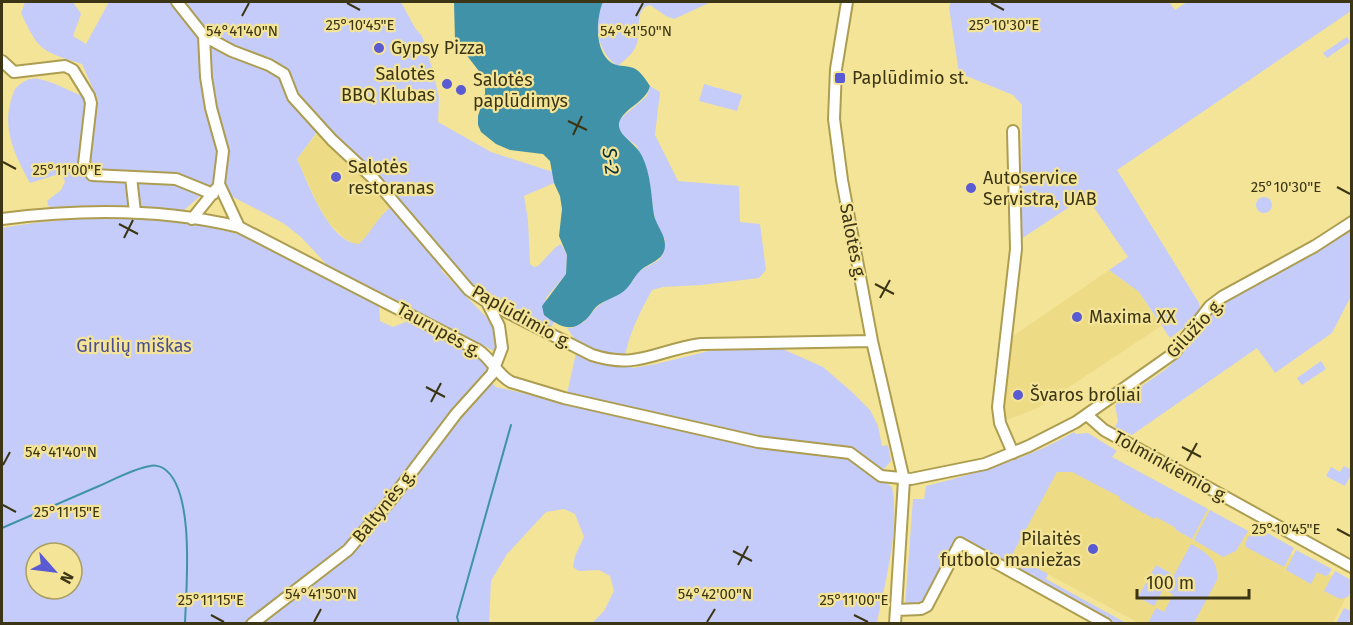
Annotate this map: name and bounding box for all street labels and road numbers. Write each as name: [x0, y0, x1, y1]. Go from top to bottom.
street label: Salotės g.: [835, 202, 871, 282]
street label: Paplūdimio g.: [468, 280, 576, 354]
street label: Gilužio g.: [1162, 293, 1228, 363]
street label: Taurupės g.: [393, 298, 485, 362]
street label: Tolminkiemio g.: [1109, 426, 1233, 508]
street label: Baltynės g.: [348, 465, 420, 547]

